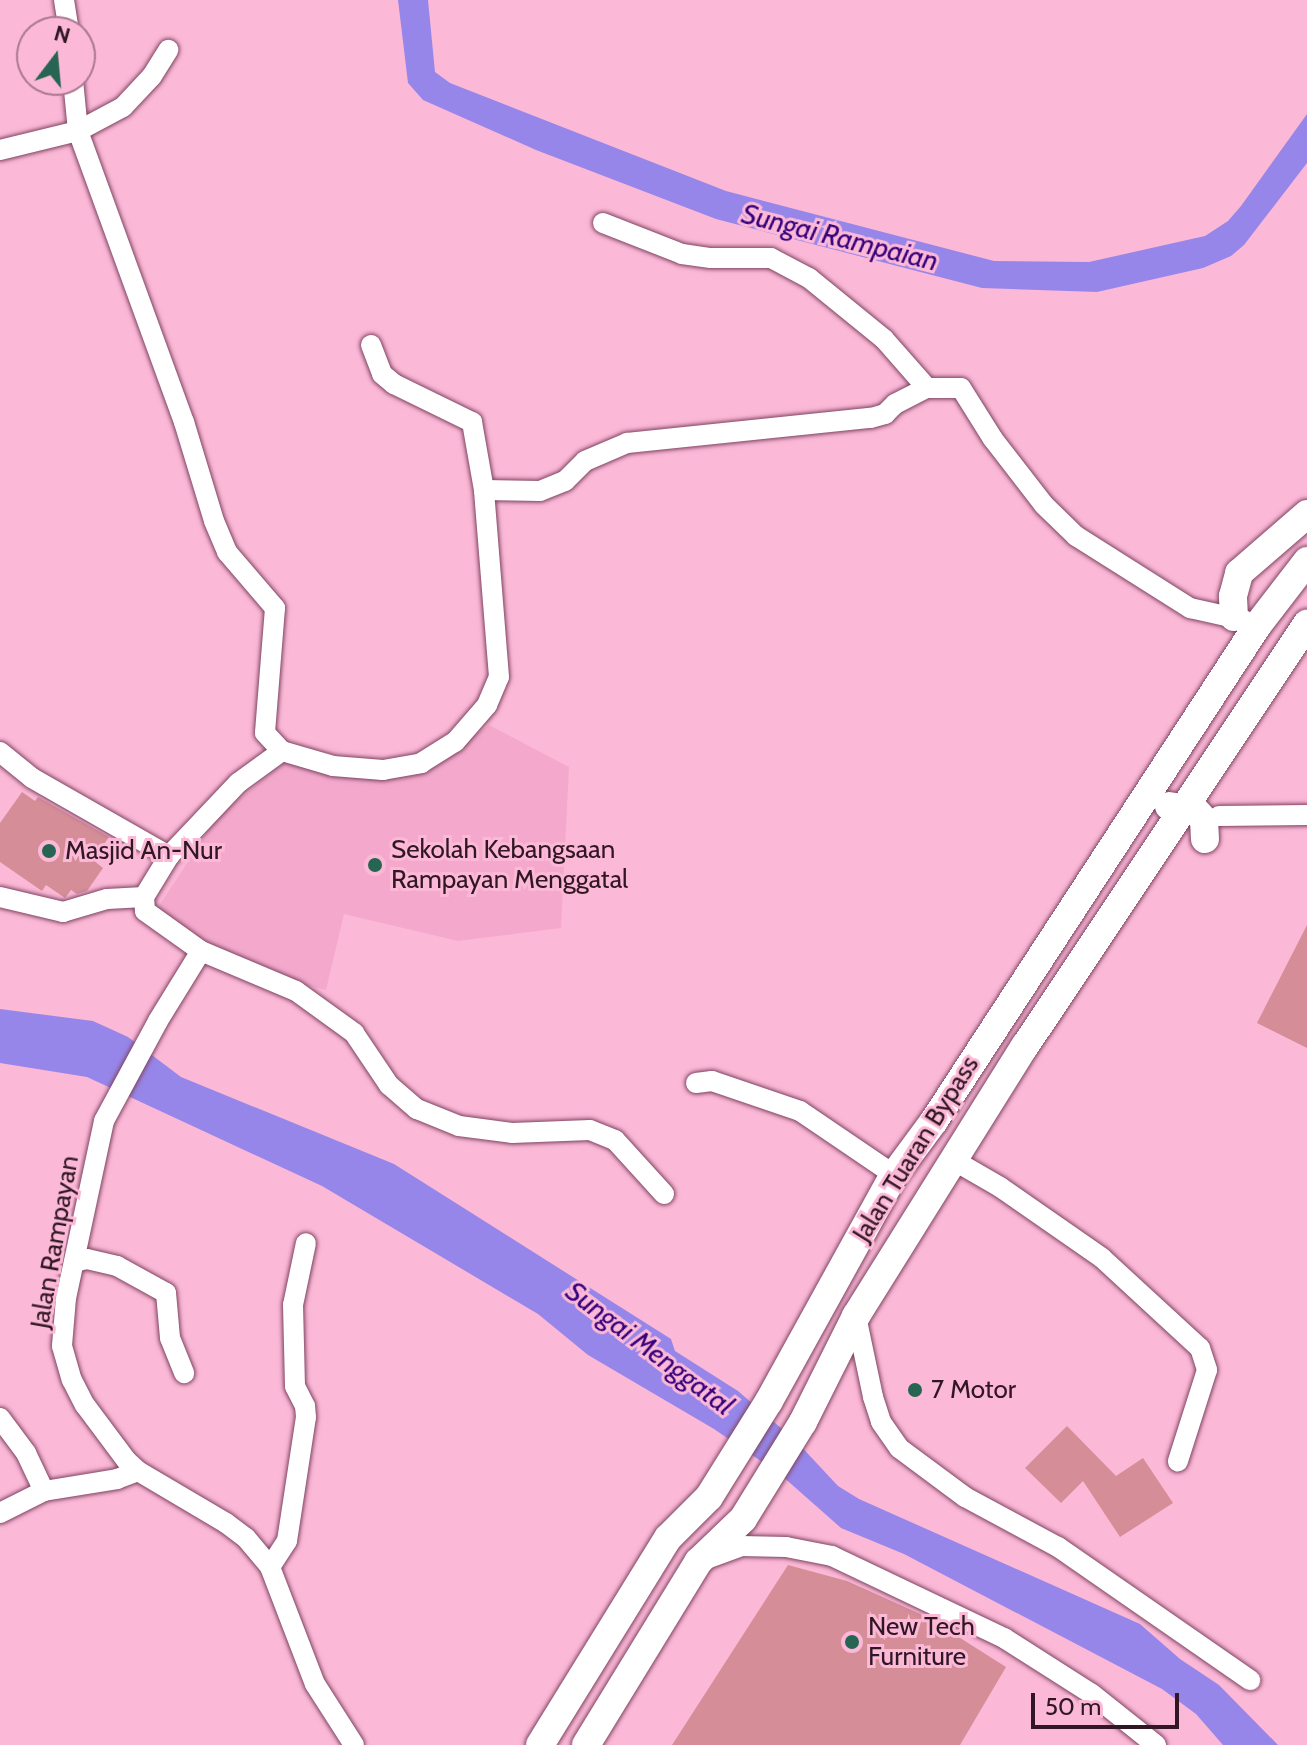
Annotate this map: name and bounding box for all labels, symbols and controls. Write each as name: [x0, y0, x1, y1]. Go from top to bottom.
north arrow: [16, 16, 96, 96]
text: N: [51, 19, 73, 49]
water label: Sungai Rampaian: [738, 196, 942, 278]
place label: Sekolah Kebangsaan Rampayan Menggatal: [391, 834, 628, 896]
place label: Masjid An-Nur: [65, 835, 222, 867]
marker: Masjid An-Nur: [40, 842, 58, 860]
marker: Sekolah Kebangsaan Rampayan Menggatal: [366, 856, 384, 874]
street label: Jalan Tuaran Bypass: [846, 1050, 986, 1248]
street label: Jalan Rampayan: [24, 1153, 86, 1331]
water label: Sungai Menggatal: [559, 1274, 741, 1422]
place label: 7 Motor: [931, 1374, 1016, 1406]
marker: 7 Motor: [906, 1381, 924, 1399]
place label: New Tech Furniture: [868, 1611, 975, 1672]
marker: New Tech Furniture: [843, 1633, 861, 1651]
scale bar: [1035, 1677, 1183, 1727]
text: 50 m: [1045, 1692, 1101, 1721]

